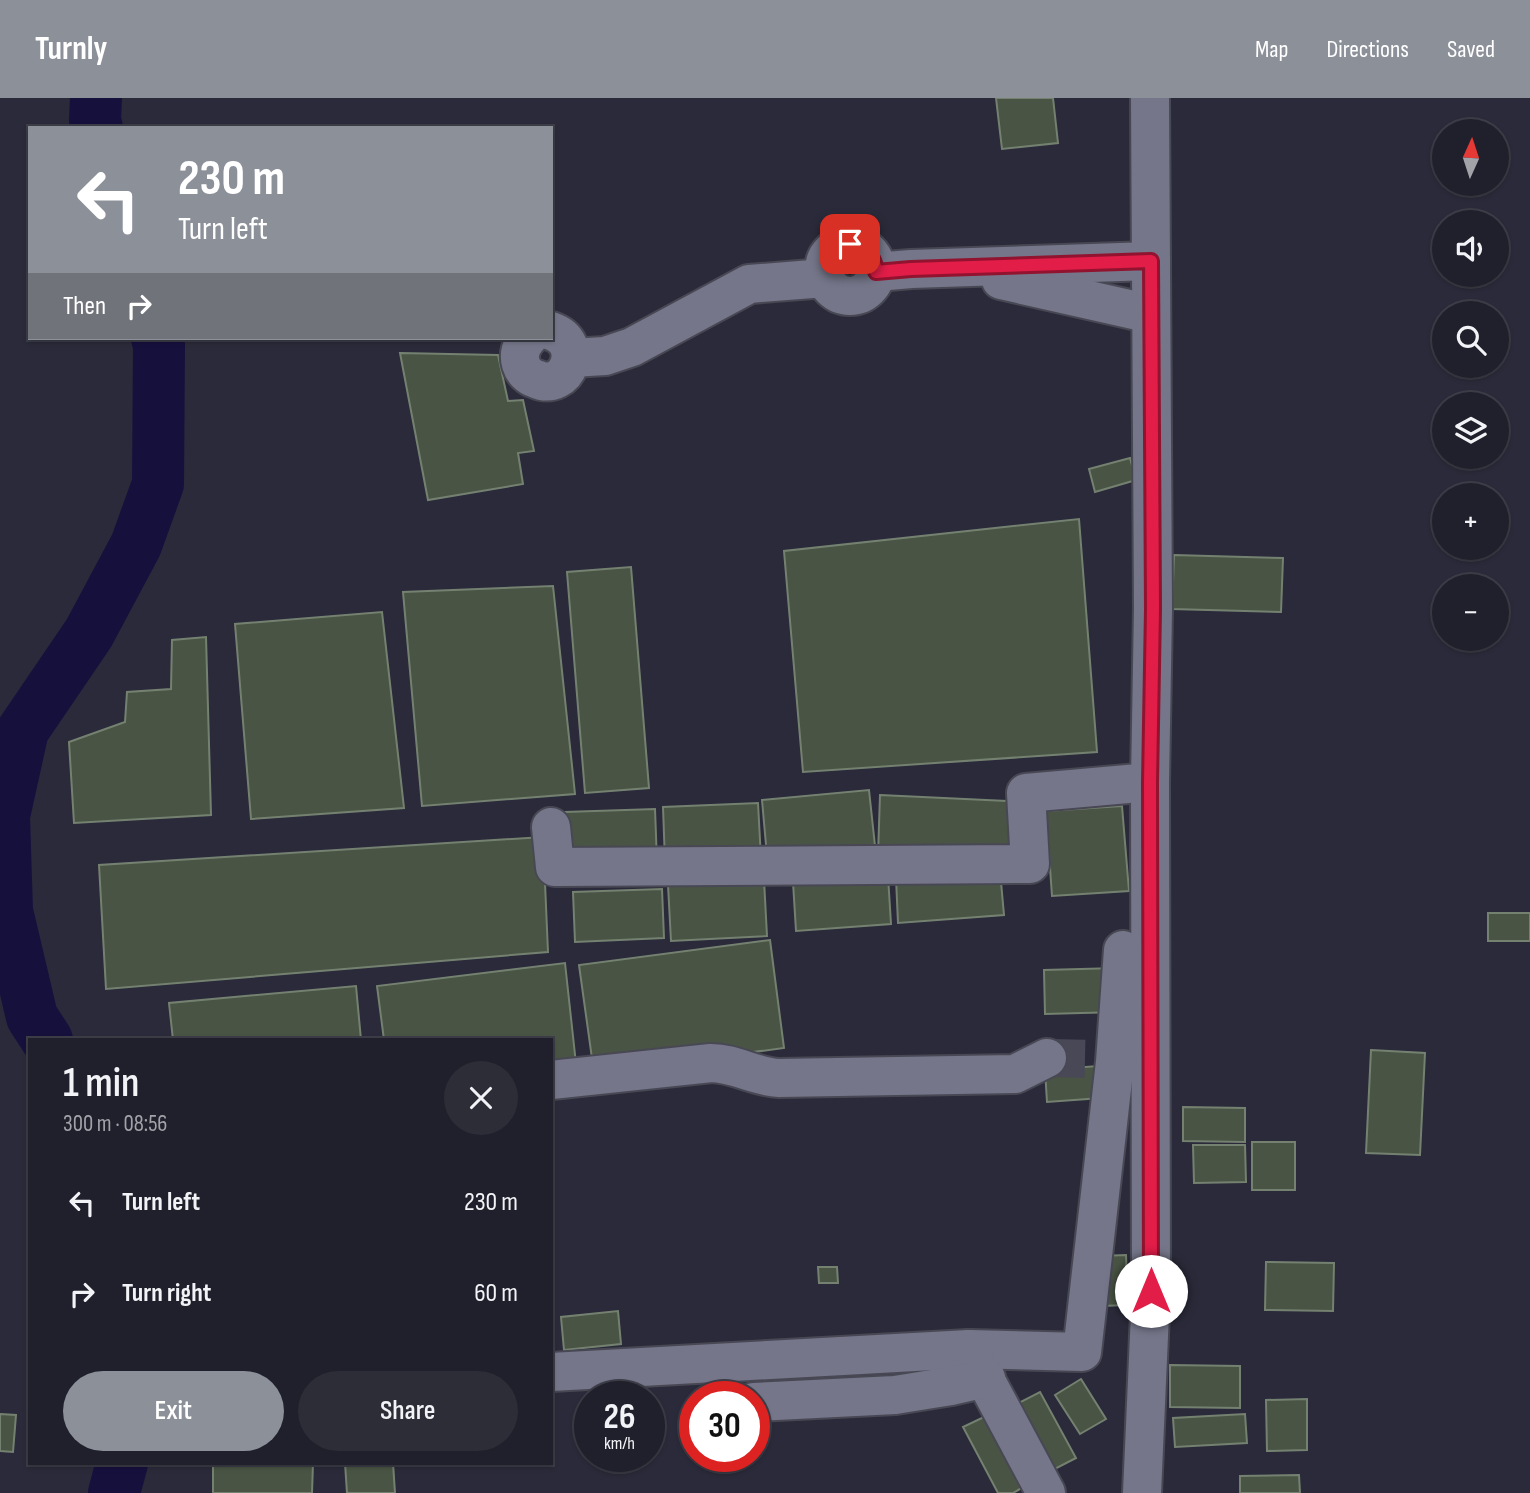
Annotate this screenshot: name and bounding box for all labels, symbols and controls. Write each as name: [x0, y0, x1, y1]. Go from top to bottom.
text: Turnly: [35, 29, 107, 69]
text: Map: [1255, 35, 1288, 64]
text: Directions: [1326, 35, 1409, 64]
text: Saved: [1447, 35, 1495, 64]
north arrow: [1432, 119, 1508, 196]
map controls: [1432, 119, 1509, 651]
text: 230 m: [178, 150, 285, 209]
icon: left: [63, 154, 154, 245]
text: Turn left: [178, 210, 268, 249]
button: sound: [1432, 210, 1509, 287]
pin: [820, 214, 880, 274]
icon: arrive: [831, 225, 869, 263]
icon: right: [120, 287, 158, 325]
text: Then: [63, 291, 106, 322]
button: search: [1432, 301, 1509, 378]
button: layers: [1432, 392, 1509, 469]
button: +: [1432, 483, 1509, 560]
button: −: [1432, 574, 1509, 651]
text: 1 min: [63, 1058, 139, 1109]
button: close: [444, 1061, 518, 1135]
text: 300 m · 08:56: [63, 1110, 167, 1138]
icon: left: [63, 1184, 101, 1222]
text: Turn left: [122, 1187, 200, 1218]
text: 230 m: [464, 1187, 518, 1218]
position arrow: [1114, 1254, 1188, 1328]
icon: right: [63, 1275, 101, 1313]
text: Turn right: [122, 1278, 211, 1309]
text: 60 m: [474, 1278, 518, 1309]
button: Exit: [63, 1371, 284, 1451]
button: Share: [298, 1371, 518, 1451]
speed limit sign: 30: [679, 1381, 770, 1472]
text: 26: [604, 1396, 635, 1439]
text: km/h: [604, 1433, 635, 1454]

